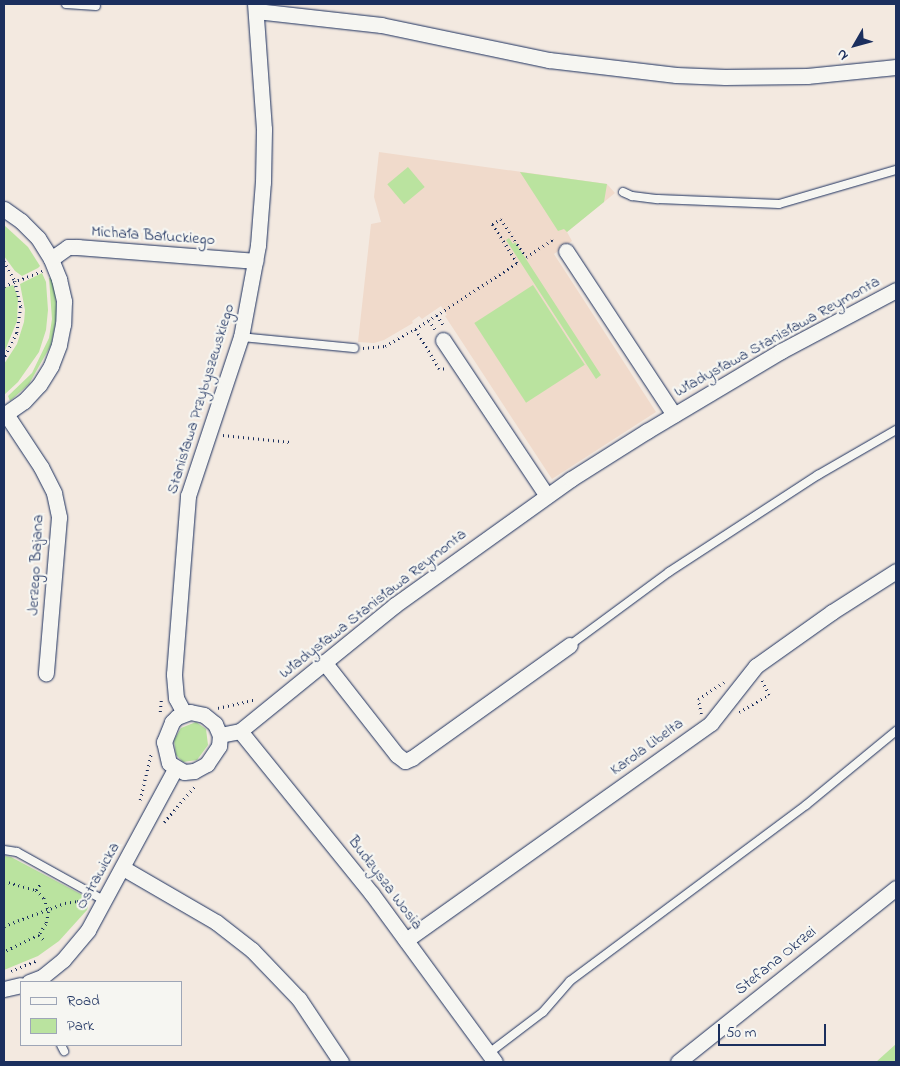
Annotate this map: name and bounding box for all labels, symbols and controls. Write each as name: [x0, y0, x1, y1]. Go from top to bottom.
north arrow: [830, 20, 880, 70]
text: N: [832, 44, 854, 65]
street label: Michała Bałuckiego: [90, 222, 216, 250]
street label: Władysława Stanisława Reymonta: [671, 272, 883, 402]
street label: Stanisława Przybyszewskiego: [163, 301, 239, 497]
street label: Jerzego Bajana: [24, 514, 48, 616]
street label: Władysława Stanisława Reymonta: [276, 525, 470, 683]
street label: Karola Libelta: [607, 714, 687, 780]
street label: Budzysza Wosia: [344, 832, 426, 934]
street label: Ostrawicka: [72, 839, 124, 913]
street label: Stefana Okrzei: [732, 923, 820, 999]
legend: [20, 981, 182, 1046]
text: Road: [67, 990, 100, 1012]
scale bar: [720, 1014, 828, 1046]
text: Park: [67, 1015, 94, 1037]
text: 50 m: [726, 1022, 756, 1044]

